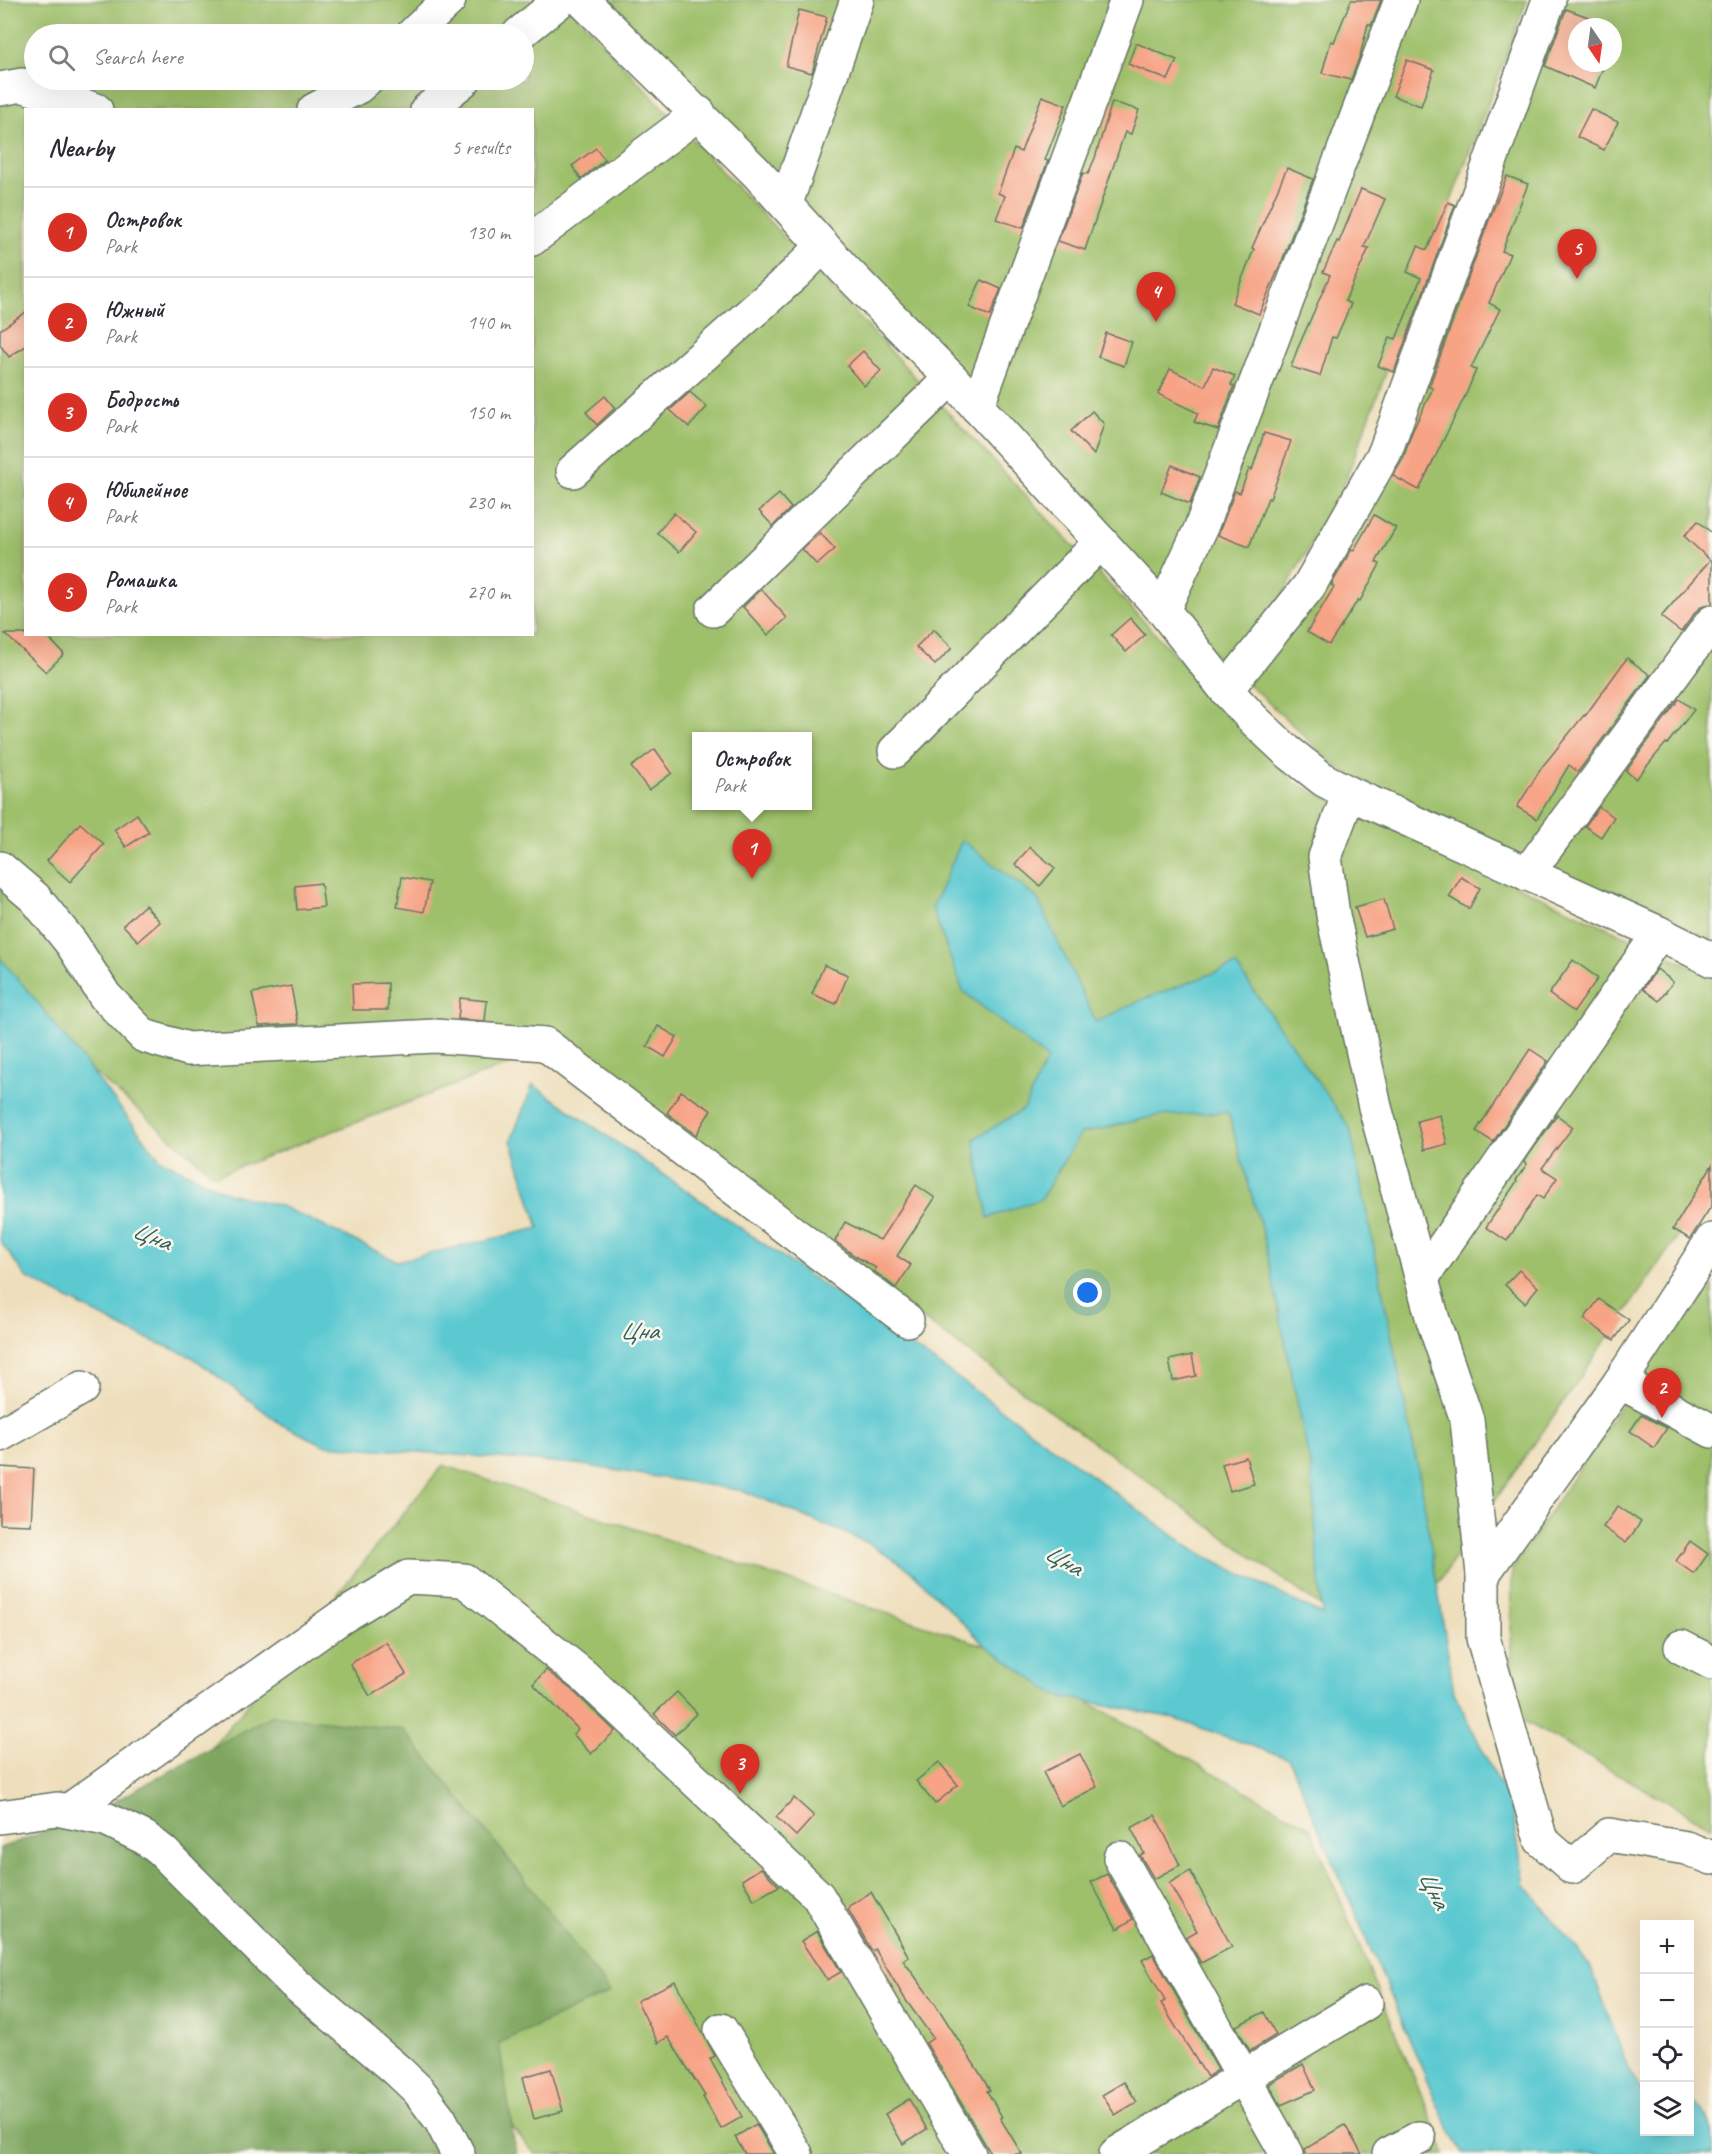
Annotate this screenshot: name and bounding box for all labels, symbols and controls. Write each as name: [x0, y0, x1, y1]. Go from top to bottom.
north arrow: [1568, 18, 1622, 72]
search box: [24, 24, 534, 90]
icon: search: [45, 41, 78, 74]
text: Search here: [93, 43, 183, 71]
text: Nearby: [48, 131, 113, 164]
text: 5 results: [451, 135, 510, 160]
text: Островок: [105, 206, 181, 234]
text: 1: [63, 220, 72, 245]
text: 130 m: [467, 220, 510, 245]
pin: 5: [1558, 230, 1596, 279]
text: Park: [105, 234, 137, 259]
pin: 4: [1136, 272, 1176, 322]
text: Южный: [105, 296, 164, 324]
text: 2: [63, 310, 72, 335]
text: 140 m: [467, 310, 510, 335]
text: Park: [105, 324, 137, 349]
text: Бодрость: [105, 386, 178, 414]
text: 3: [63, 400, 72, 425]
text: 150 m: [467, 400, 510, 425]
text: Park: [105, 414, 137, 439]
text: Юбилейное: [105, 476, 187, 504]
text: 4: [63, 490, 72, 515]
text: 230 m: [467, 490, 510, 515]
text: Park: [105, 504, 137, 529]
text: Ромашка: [105, 566, 176, 594]
text: 5: [63, 580, 72, 605]
text: 270 m: [467, 580, 510, 605]
text: Park: [105, 594, 137, 619]
popup: [692, 732, 812, 810]
text: Островок: [714, 745, 790, 773]
text: Park: [714, 773, 746, 798]
pin: 1: [732, 830, 771, 879]
water label: Цна: [128, 1213, 179, 1259]
your location: [1073, 1278, 1102, 1307]
water label: Цна: [620, 1314, 661, 1347]
pin: 2: [1642, 1368, 1682, 1418]
water label: Цна: [1039, 1535, 1091, 1585]
pin: 3: [720, 1744, 760, 1794]
water label: Цна: [1411, 1864, 1459, 1916]
map controls: [1640, 1920, 1694, 2136]
button: +: [1640, 1920, 1694, 1974]
button: −: [1640, 1974, 1694, 2028]
button: locate: [1640, 2028, 1694, 2082]
button: layers: [1640, 2082, 1694, 2136]

